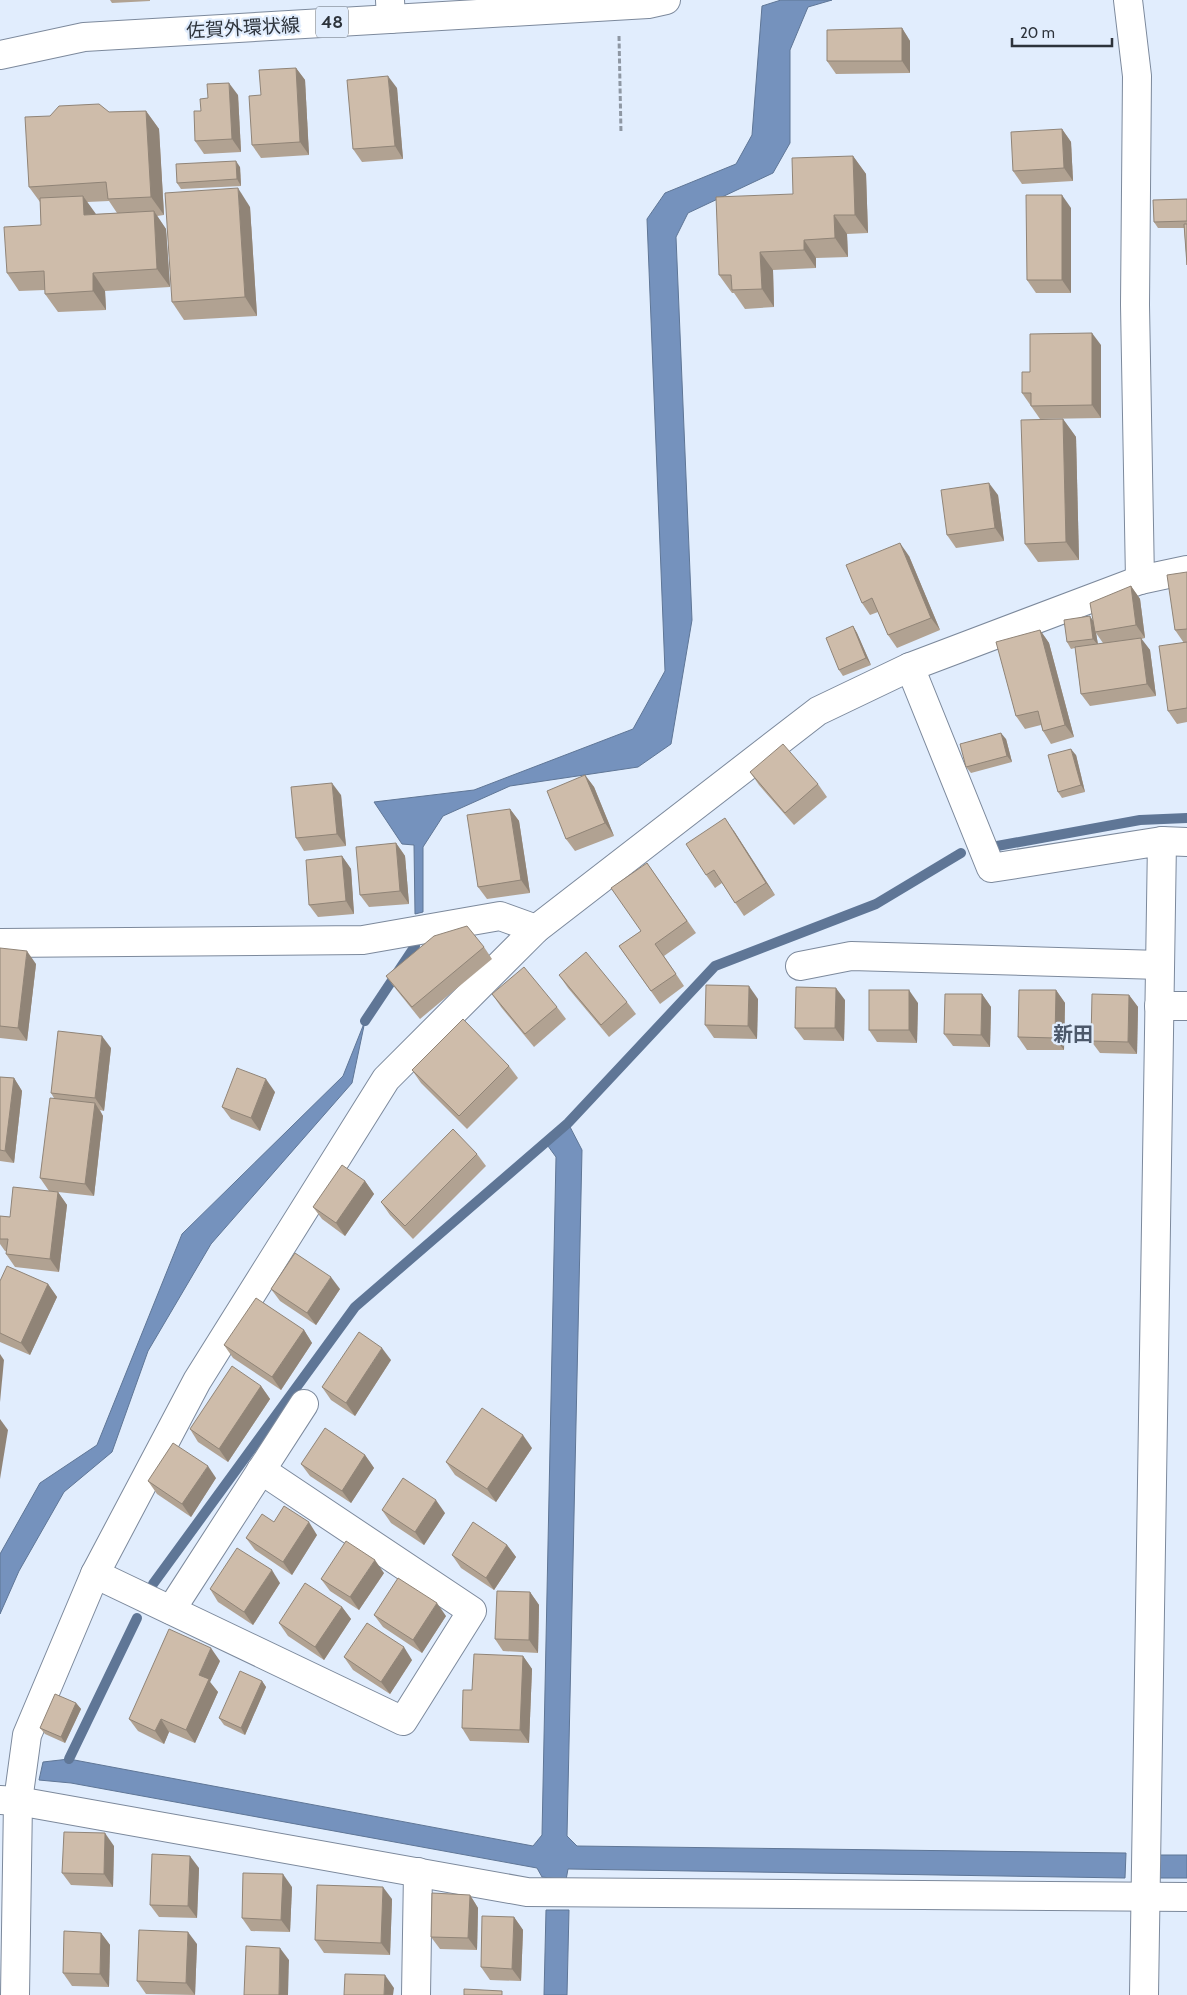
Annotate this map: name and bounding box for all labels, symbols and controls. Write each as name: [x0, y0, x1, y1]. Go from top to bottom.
road number: 48: [316, 7, 348, 38]
street label: 佐賀外環状線: [185, 14, 301, 42]
scale bar: [1012, 15, 1112, 47]
text: 20 m: [1020, 24, 1055, 42]
district label: 新田: [1053, 1022, 1093, 1046]

